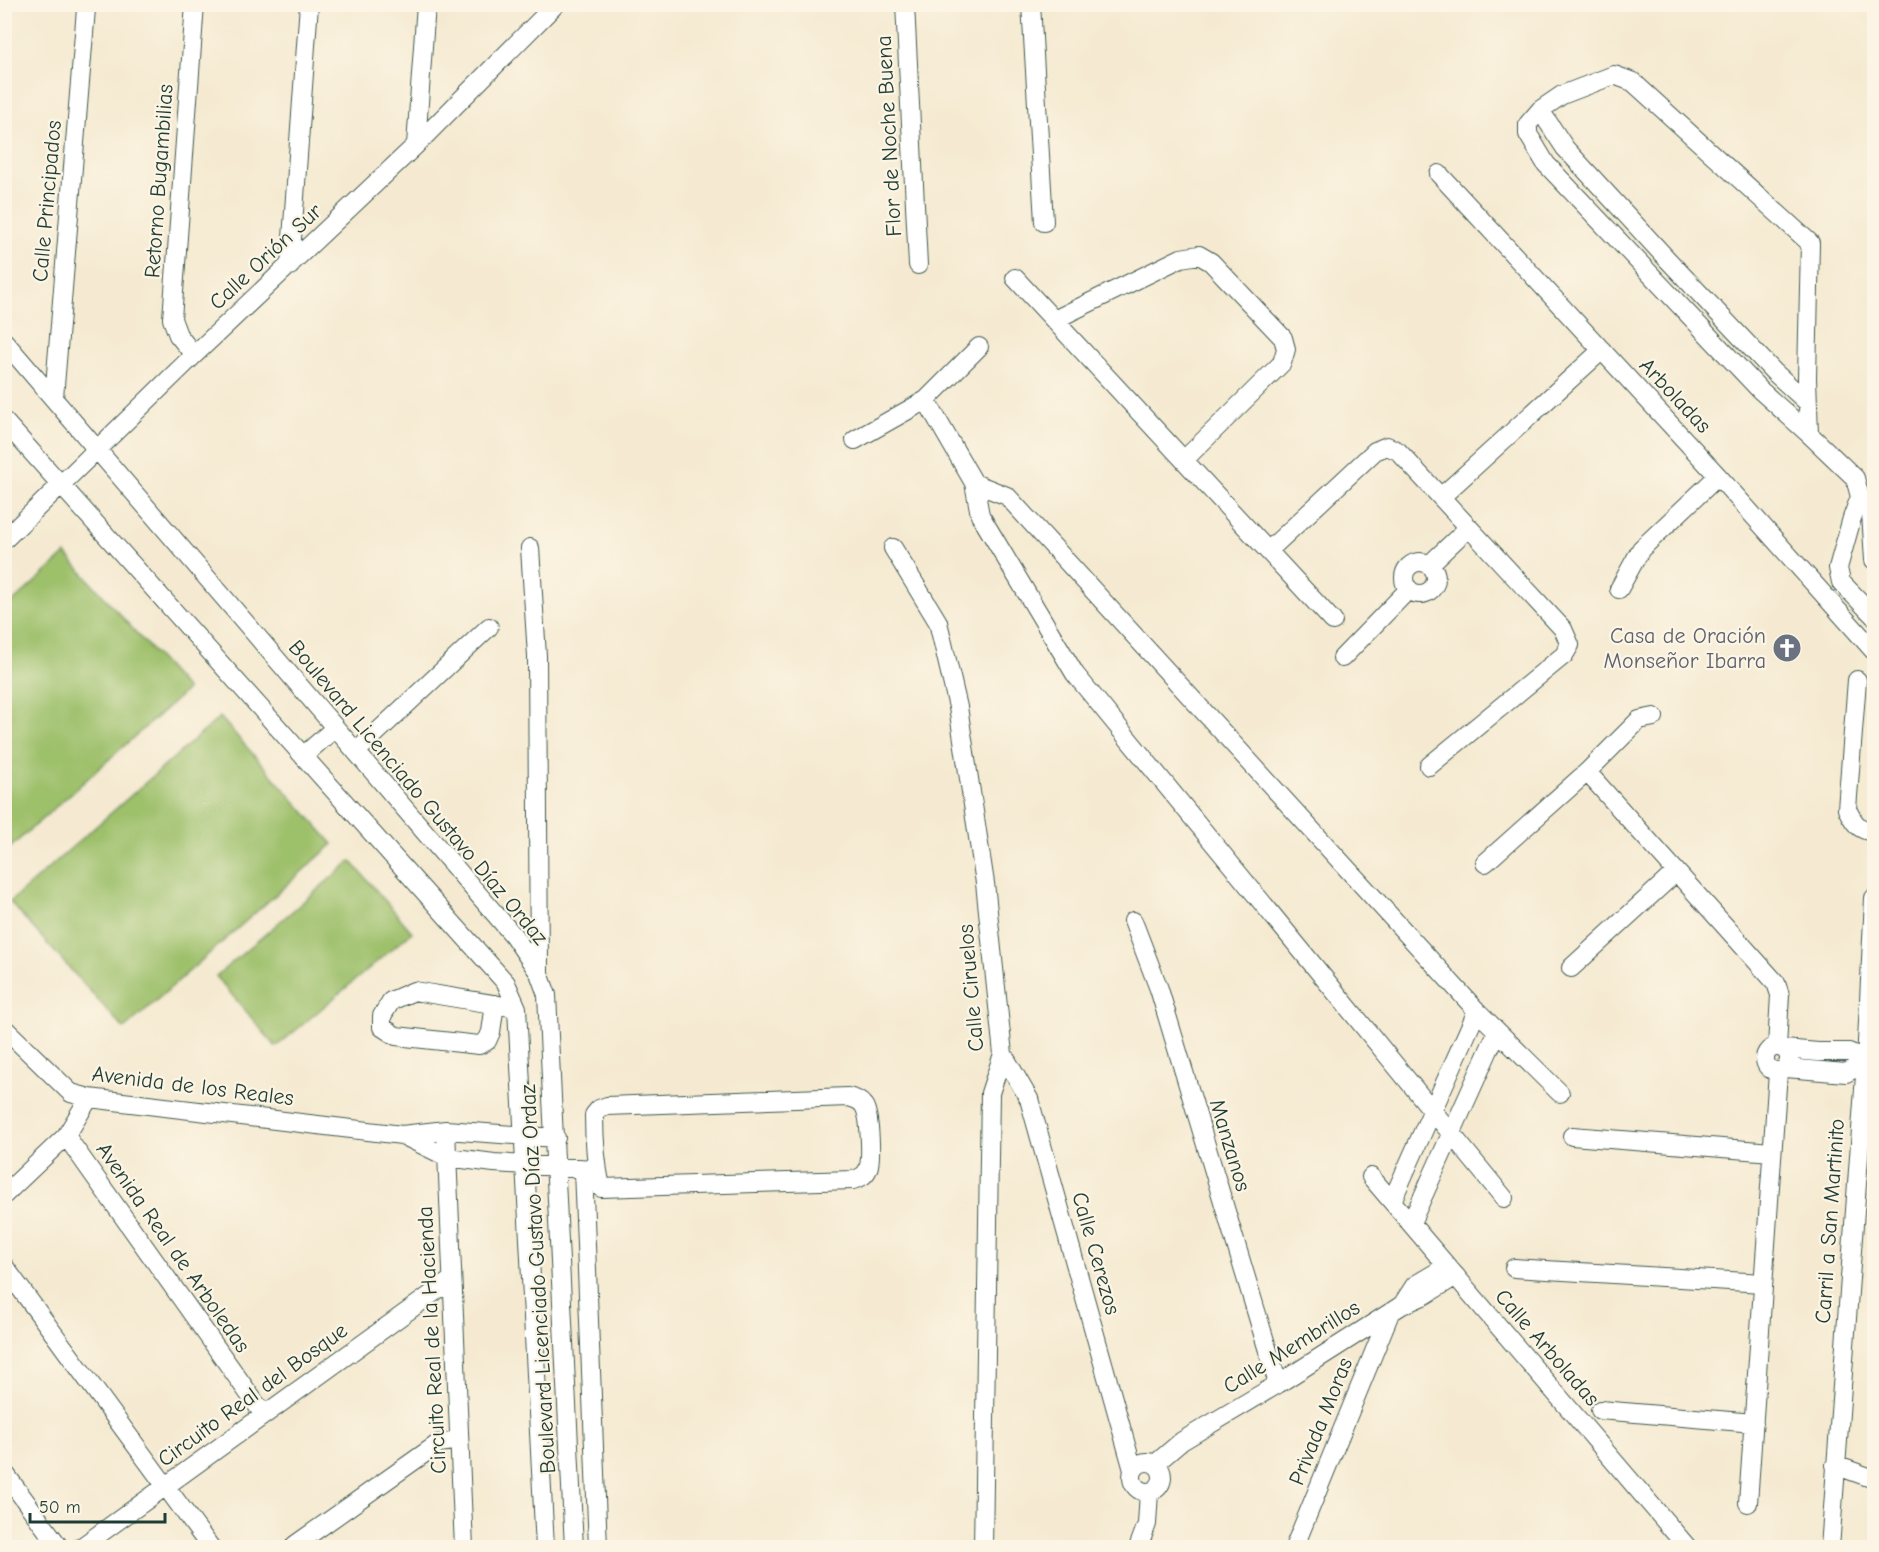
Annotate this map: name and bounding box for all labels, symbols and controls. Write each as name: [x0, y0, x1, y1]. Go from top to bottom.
street label: Flor de Noche Buena: [871, 35, 907, 237]
street label: Retorno Bugambilias: [139, 83, 179, 279]
street label: Calle Principados: [27, 119, 67, 283]
street label: Calle Orión Sur: [204, 198, 327, 315]
street label: Arboladas: [1634, 353, 1717, 439]
place label: Casa de Oración Monseñor Ibarra: [1604, 623, 1766, 674]
church icon: Casa de Oración Monseñor Ibarra: [1771, 632, 1803, 664]
street label: Boulevard Licenciado Gustavo Díaz Ordaz: [283, 635, 554, 951]
street label: Calle Ciruelos: [952, 923, 990, 1053]
street label: Avenida de los Reales: [90, 1061, 295, 1111]
street label: Boulevard Licenciado Gustavo Díaz Ordaz: [515, 1083, 561, 1474]
street label: Manzanos: [1204, 1096, 1256, 1195]
street label: Carril a San Martinito: [1810, 1118, 1850, 1324]
street label: Avenida Real de Arboledas: [91, 1138, 256, 1358]
street label: Calle Cerezos: [1066, 1189, 1126, 1318]
street label: Circuito Real de la Hacienda: [412, 1205, 452, 1474]
street label: Calle Arboladas: [1490, 1284, 1605, 1411]
street label: Calle Membrillos: [1218, 1294, 1365, 1399]
street label: Circuito Real del Bosque: [153, 1317, 353, 1472]
street label: Privada Moras: [1284, 1354, 1358, 1489]
scale bar: [30, 1486, 165, 1524]
text: 50 m: [39, 1497, 81, 1518]

